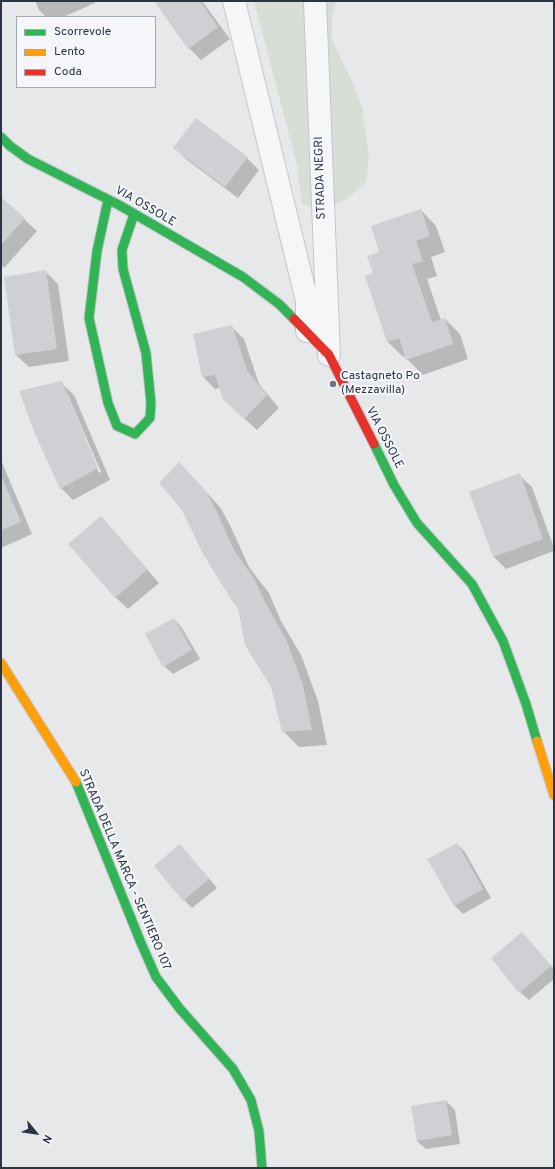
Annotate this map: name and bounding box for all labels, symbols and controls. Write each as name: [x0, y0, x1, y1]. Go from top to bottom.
legend: [16, 16, 156, 88]
text: Scorrevole: [54, 24, 111, 40]
text: Lento: [54, 44, 85, 60]
text: Coda: [54, 64, 82, 80]
street label: STRADA NEGRI: [312, 136, 330, 220]
street label: VIA OSSOLE: [112, 184, 178, 230]
place label: Castagneto Po (Mezzavilla): [341, 370, 420, 398]
marker: Castagneto Po (Mezzavilla): [328, 379, 338, 389]
street label: VIA OSSOLE: [362, 405, 406, 471]
street label: STRADA DELLA MARCA - SENTIERO 107: [75, 767, 173, 973]
north arrow: [16, 1113, 56, 1153]
text: N: [38, 1132, 55, 1146]

